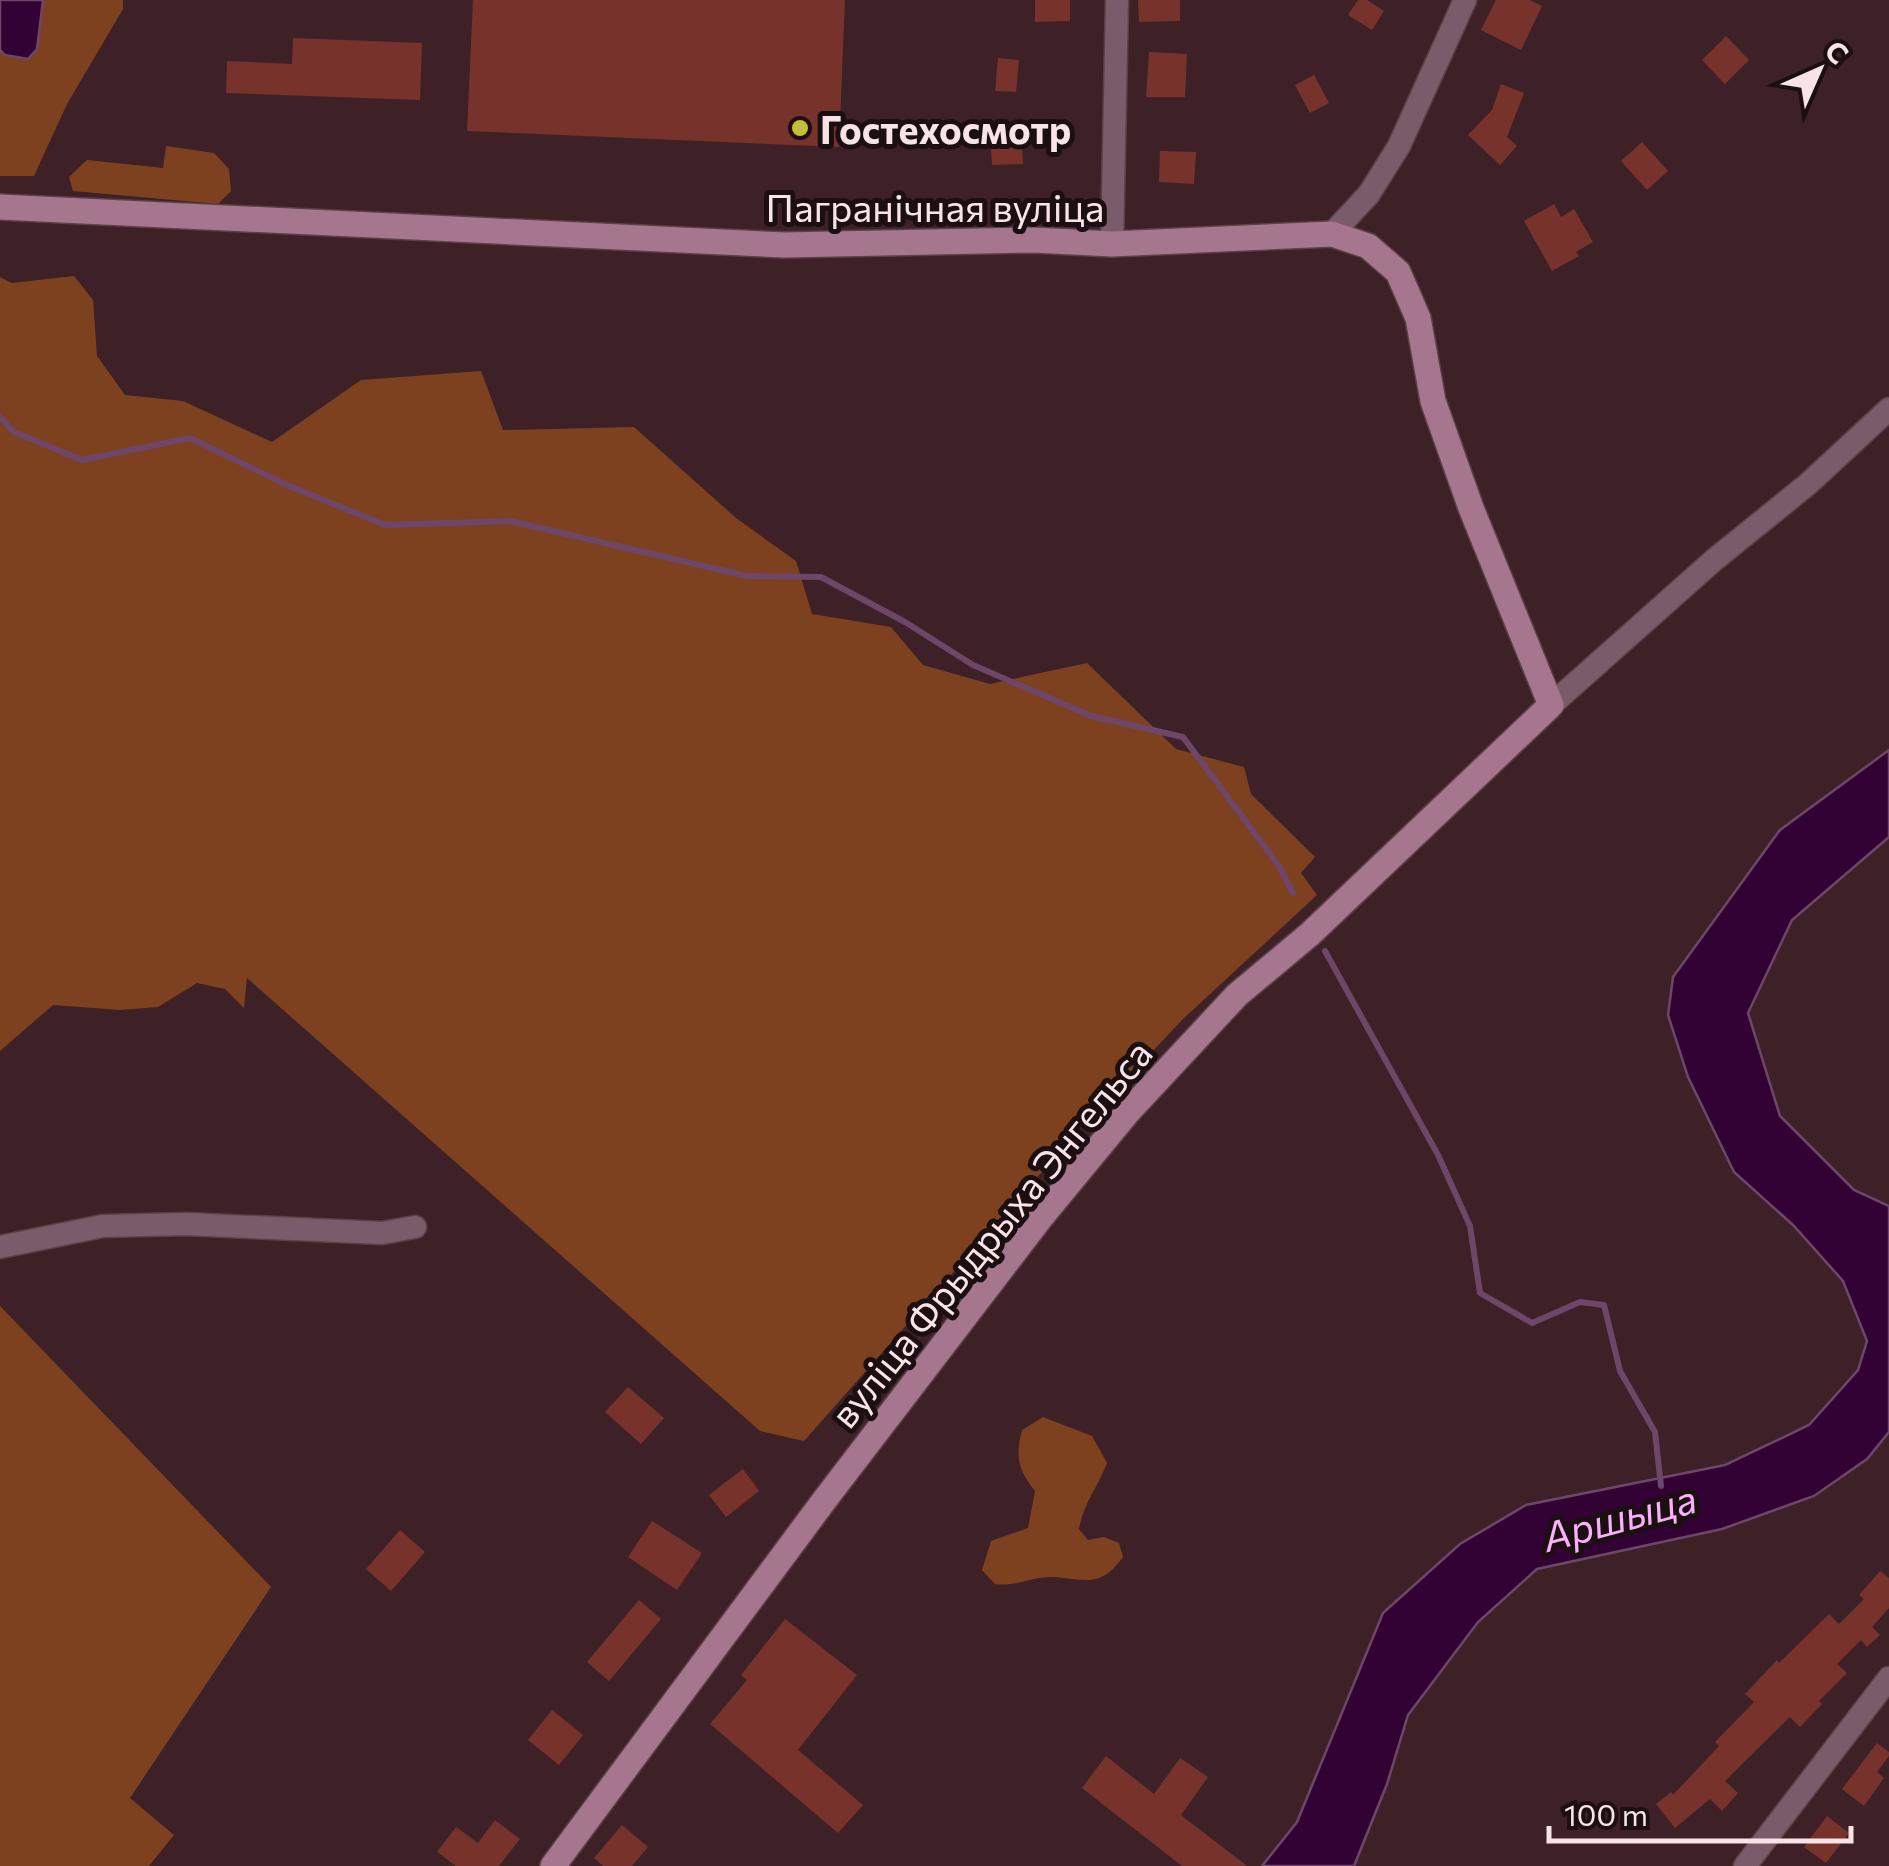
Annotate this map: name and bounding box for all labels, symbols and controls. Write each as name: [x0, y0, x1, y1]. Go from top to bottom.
north arrow: [1769, 20, 1869, 120]
text: С: [1819, 33, 1856, 70]
place label: Гостехосмотр: [820, 105, 1071, 152]
marker: Гостехосмотр: [789, 117, 811, 139]
street label: Пагранічная вуліца: [766, 183, 1104, 230]
street label: вуліца Фрыдрыха Энгельса: [819, 1030, 1161, 1436]
water label: Аршыца: [1536, 1472, 1701, 1560]
scale bar: [1549, 1781, 1852, 1843]
text: 100 m: [1564, 1795, 1648, 1832]

